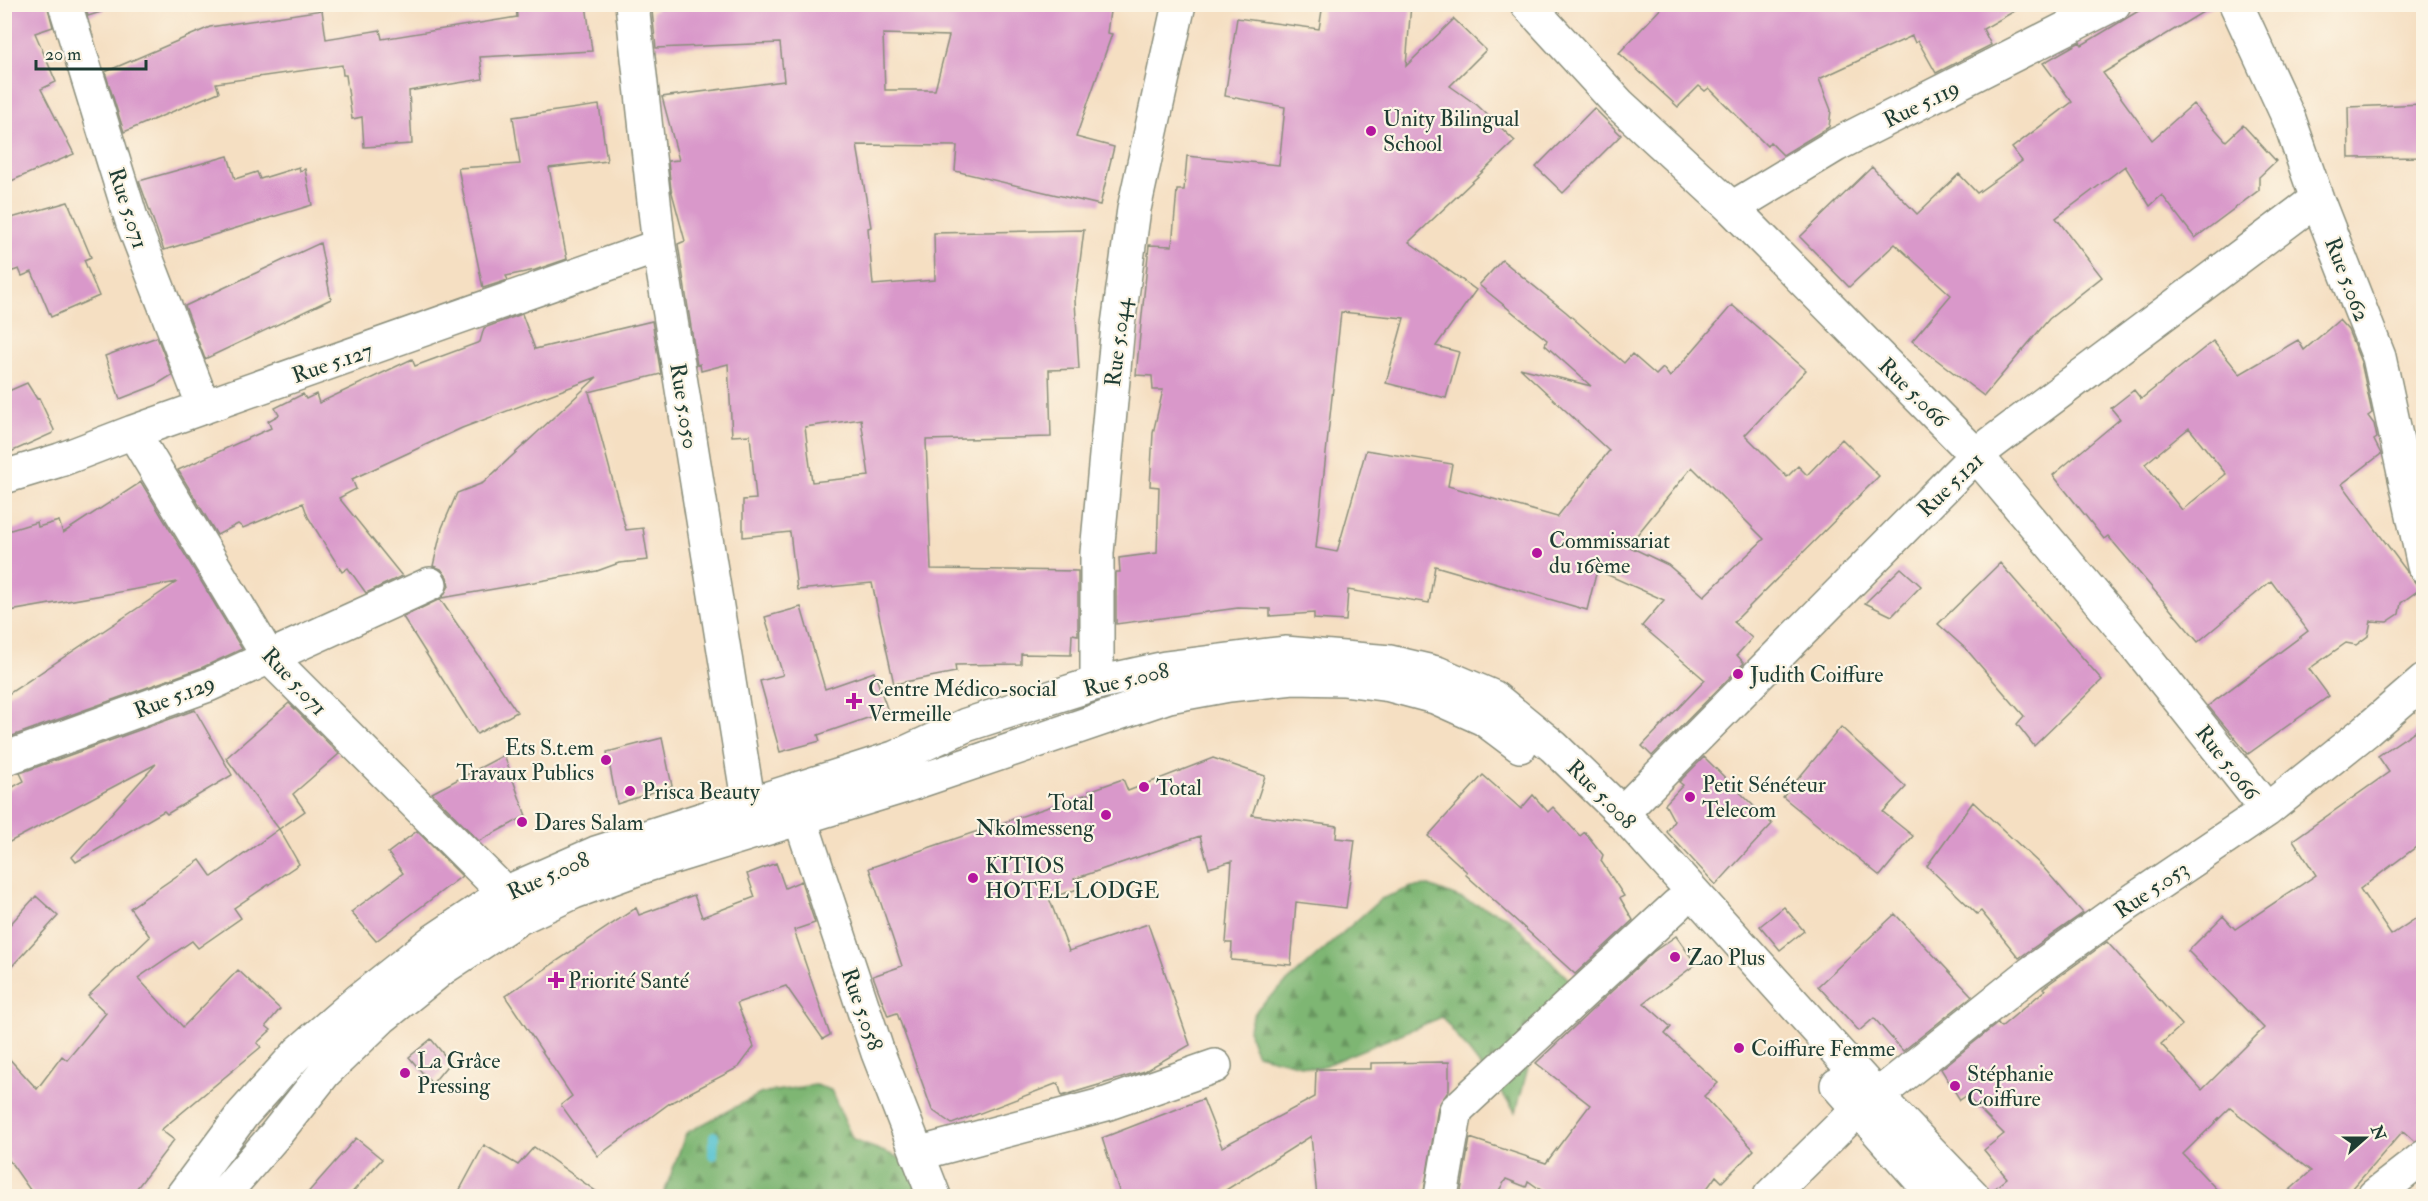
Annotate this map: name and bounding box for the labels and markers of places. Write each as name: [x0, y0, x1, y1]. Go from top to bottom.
place label: Unity Bilingual School: [1383, 105, 1520, 158]
marker: Unity Bilingual School: [1364, 124, 1378, 138]
place label: Commissariat du 16ème: [1549, 527, 1670, 580]
marker: Commissariat du 16ème: [1530, 546, 1544, 560]
place label: Judith Coiffure: [1749, 661, 1883, 689]
marker: Judith Coiffure: [1731, 667, 1745, 681]
place label: Centre Médico-social Vermeille: [868, 675, 1057, 728]
marker: Centre Médico-social Vermeille: [845, 692, 863, 710]
place label: Ets S.t.em Travaux Publics: [456, 734, 594, 787]
marker: Ets S.t.em Travaux Publics: [599, 753, 613, 767]
place label: Petit Sénéteur Telecom: [1702, 771, 1827, 824]
place label: Total: [1156, 774, 1202, 802]
place label: Prisca Beauty: [642, 778, 760, 806]
marker: Total: [1137, 780, 1151, 794]
marker: Prisca Beauty: [623, 784, 637, 798]
place label: Total Nkolmesseng: [975, 789, 1095, 842]
marker: Petit Sénéteur Telecom: [1683, 790, 1697, 804]
marker: Total Nkolmesseng: [1099, 808, 1113, 822]
place label: Dares Salam: [534, 809, 644, 837]
marker: Dares Salam: [515, 815, 529, 829]
place label: KITIOS HOTEL LODGE: [985, 852, 1160, 905]
marker: KITIOS HOTEL LODGE: [966, 871, 980, 885]
place label: Zao Plus: [1687, 944, 1765, 972]
marker: Zao Plus: [1668, 950, 1682, 964]
place label: Priorité Santé: [568, 967, 690, 995]
marker: Priorité Santé: [549, 973, 563, 987]
place label: Coiffure Femme: [1751, 1035, 1895, 1063]
marker: Coiffure Femme: [1732, 1041, 1746, 1055]
place label: La Grâce Pressing: [417, 1047, 500, 1100]
place label: Stéphanie Coiffure: [1967, 1060, 2053, 1113]
marker: La Grâce Pressing: [398, 1066, 412, 1080]
marker: Stéphanie Coiffure: [1948, 1079, 1962, 1093]

